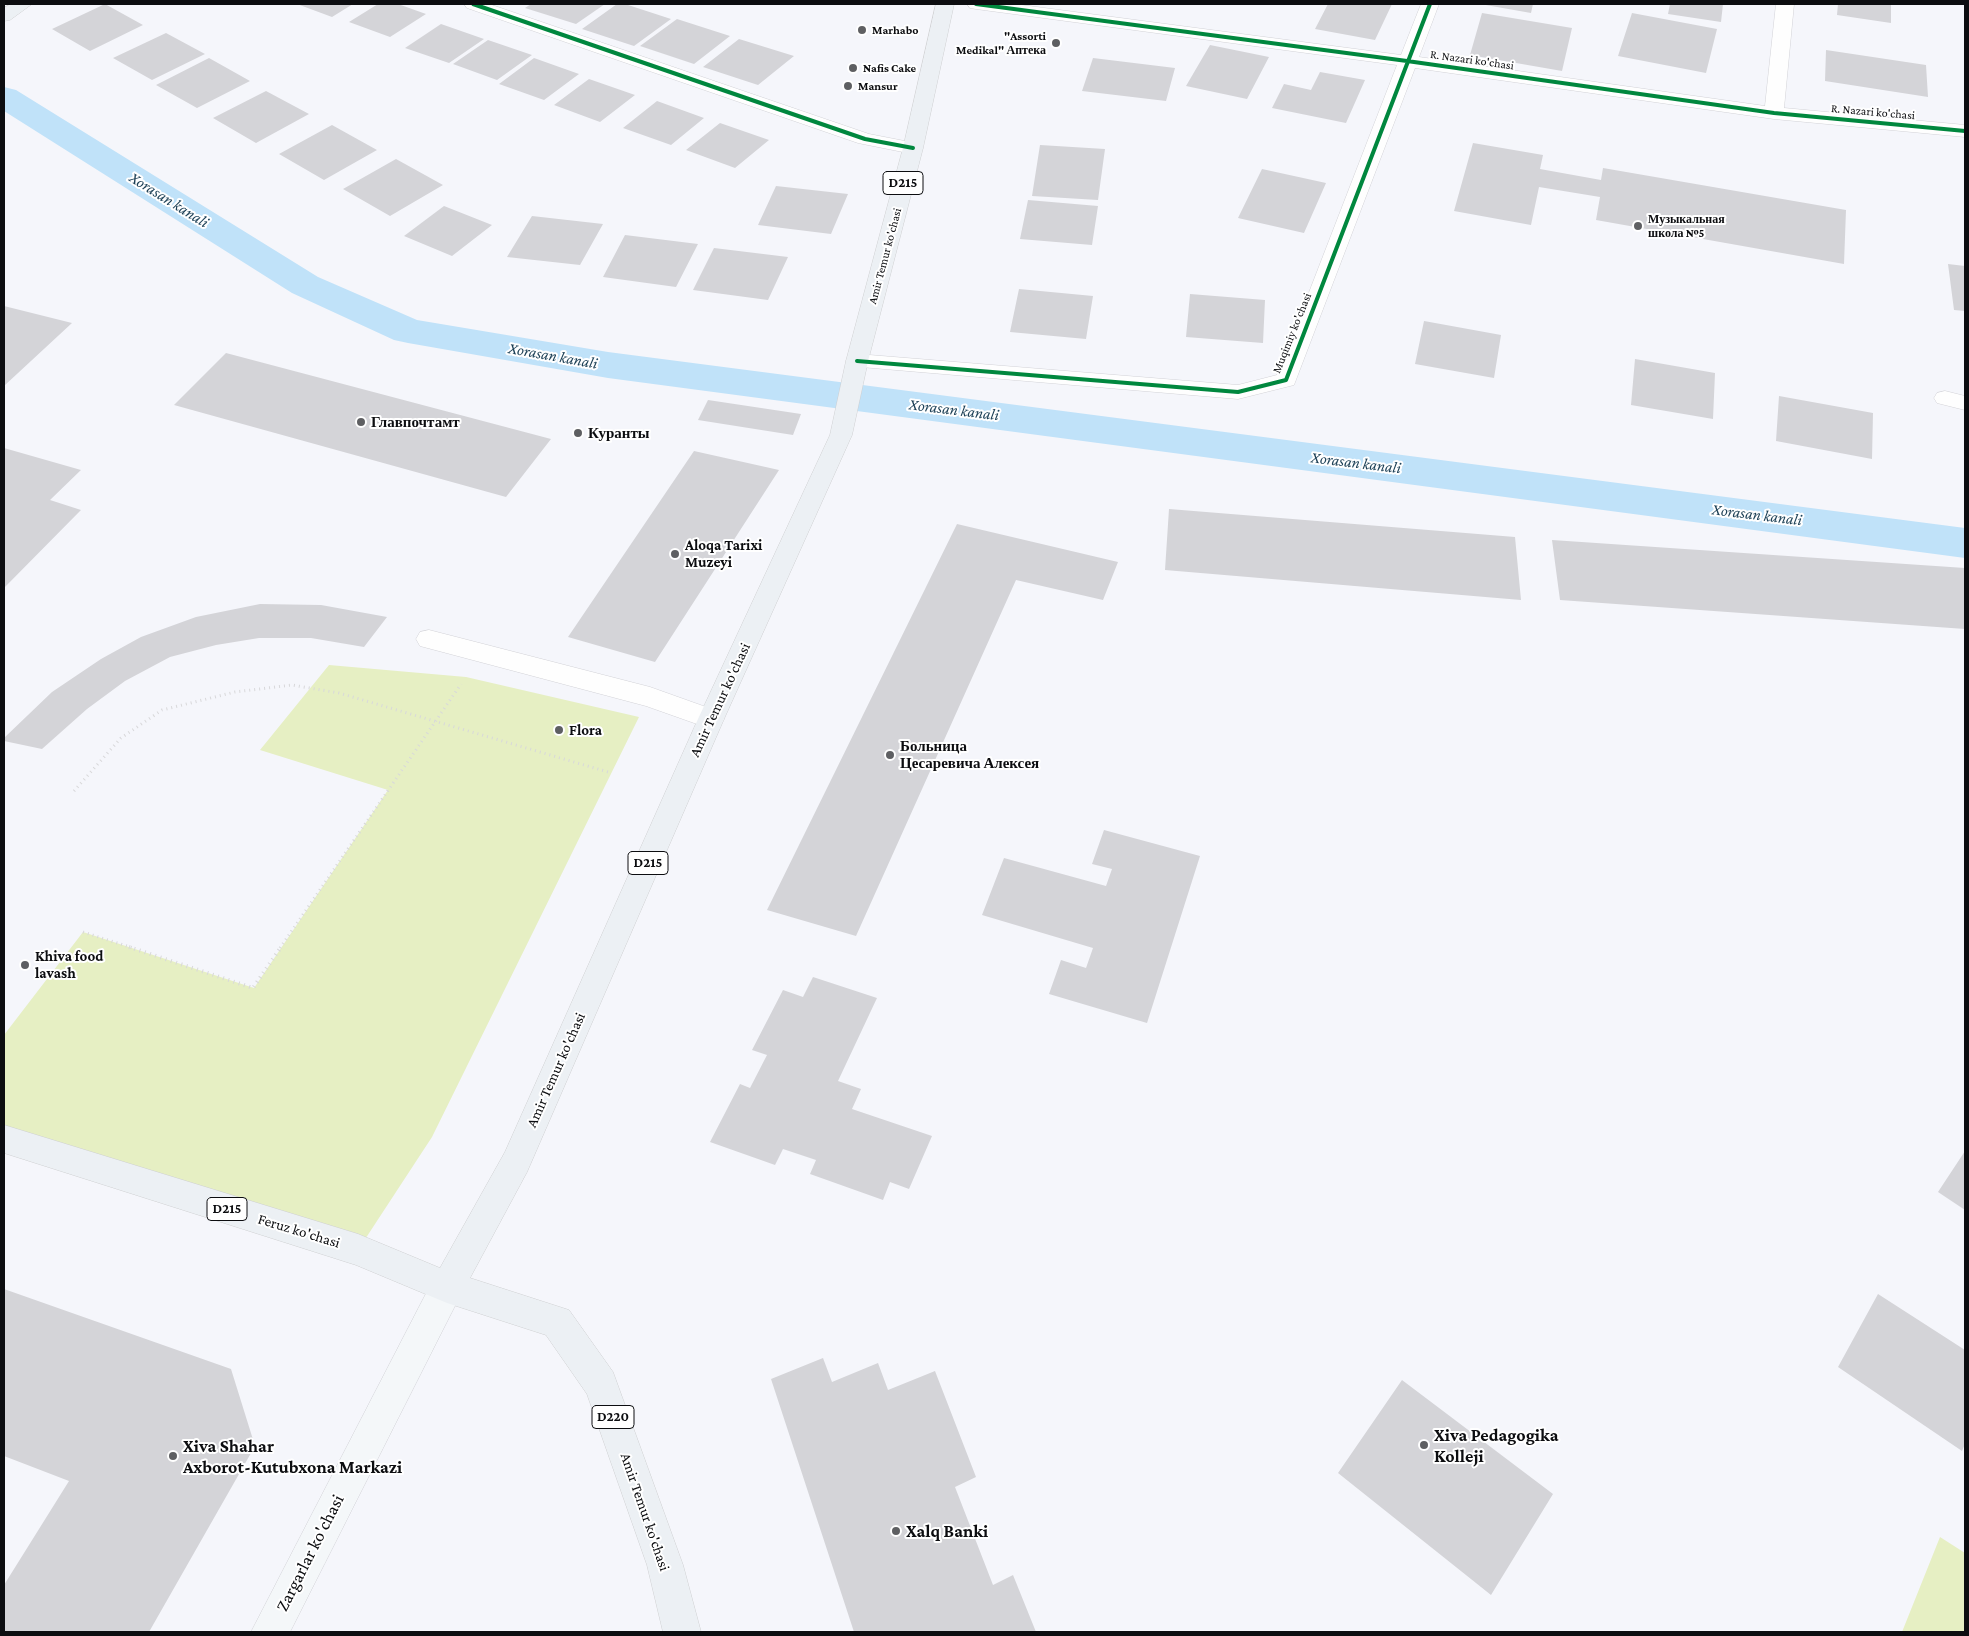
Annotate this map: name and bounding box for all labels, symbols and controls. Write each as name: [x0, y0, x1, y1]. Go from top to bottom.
place label: Marhabo: [872, 23, 918, 37]
marker: Marhabo: [856, 24, 868, 36]
place label: "Assorti Medikal" Аптека: [956, 29, 1046, 57]
marker: "Assorti Medikal" Аптека: [1050, 37, 1062, 49]
street label: R. Nazari ko'chasi: [1429, 47, 1515, 73]
place label: Nafis Cake: [863, 61, 916, 75]
marker: Nafis Cake: [847, 62, 859, 74]
place label: Mansur: [858, 79, 898, 93]
marker: Mansur: [842, 80, 854, 92]
street label: R. Nazari ko'chasi: [1830, 101, 1916, 123]
water label: Xorasan kanali: [126, 168, 212, 232]
road number: D215: [883, 172, 923, 194]
street label: Amir Temur ko'chasi: [865, 206, 905, 306]
place label: Музыкальная школа №5: [1648, 212, 1725, 240]
marker: Музыкальная школа №5: [1632, 220, 1644, 232]
street label: Muqimiy ko'chasi: [1269, 291, 1315, 375]
water label: Xorasan kanali: [507, 339, 599, 373]
water label: Xorasan kanali: [908, 395, 1000, 425]
place label: Главпочтамт: [371, 413, 460, 431]
marker: Главпочтамт: [355, 416, 367, 428]
place label: Куранты: [588, 424, 650, 442]
marker: Куранты: [572, 427, 584, 439]
water label: Xorasan kanali: [1310, 448, 1402, 478]
water label: Xorasan kanali: [1711, 500, 1803, 530]
place label: Aloqa Tarixi Muzeyi: [685, 536, 762, 571]
marker: Aloqa Tarixi Muzeyi: [669, 548, 681, 560]
street label: Amir Temur ko'chasi: [686, 640, 754, 760]
place label: Flora: [569, 721, 602, 739]
marker: Flora: [553, 724, 565, 736]
place label: Больница Цесаревича Алексея: [900, 737, 1039, 772]
marker: Больница Цесаревича Алексея: [884, 749, 896, 761]
road number: D215: [628, 851, 668, 874]
place label: Khiva food lavash: [35, 947, 103, 982]
marker: Khiva food lavash: [19, 959, 31, 971]
street label: Amir Temur ko'chasi: [523, 1010, 589, 1130]
road number: D215: [207, 1198, 247, 1220]
street label: Feruz ko'chasi: [256, 1210, 342, 1252]
road number: D220: [592, 1405, 634, 1428]
place label: Xiva Pedagogika Kolleji: [1434, 1424, 1558, 1466]
place label: Xiva Shahar Axborot-Kutubxona Markazi: [183, 1435, 402, 1478]
marker: Xiva Pedagogika Kolleji: [1418, 1439, 1430, 1451]
marker: Xiva Shahar Axborot-Kutubxona Markazi: [167, 1450, 179, 1462]
street label: Amir Temur ko'chasi: [616, 1451, 674, 1573]
street label: Zargarlar ko'chasi: [271, 1491, 349, 1615]
place label: Xalq Banki: [906, 1520, 988, 1542]
marker: Xalq Banki: [890, 1525, 902, 1537]

